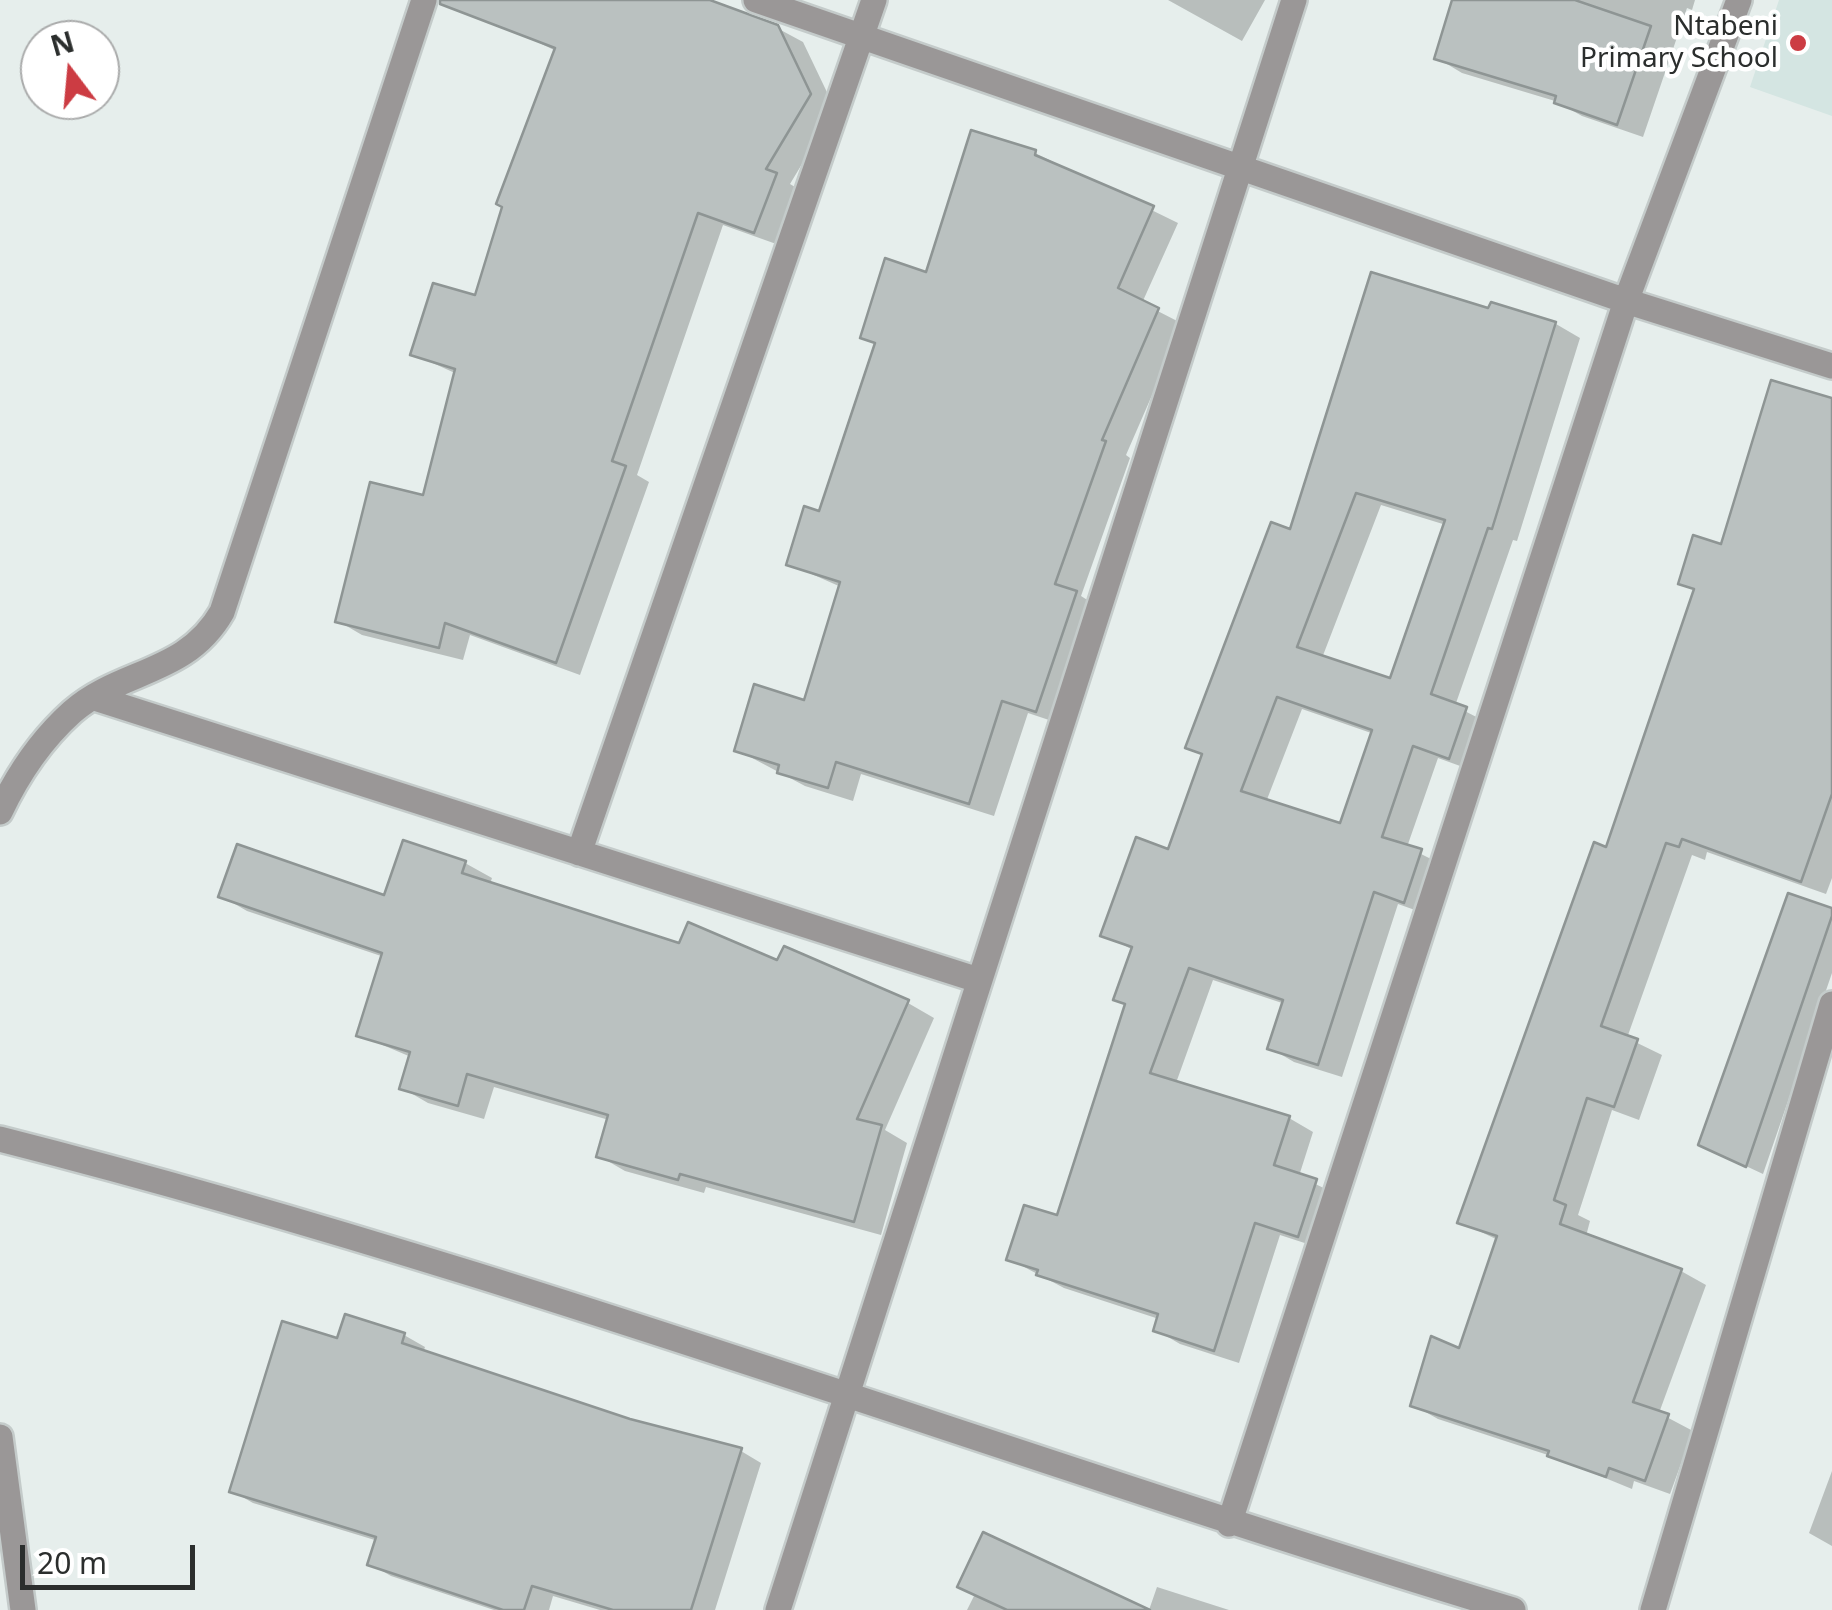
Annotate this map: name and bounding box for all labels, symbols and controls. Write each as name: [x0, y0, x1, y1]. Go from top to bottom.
place label: Ntabeni Primary School: [1580, 10, 1778, 76]
north arrow: [20, 20, 120, 120]
text: N: [46, 22, 78, 64]
marker: Ntabeni Primary School: [1787, 32, 1809, 54]
scale bar: [25, 1525, 200, 1587]
text: 20 m: [37, 1542, 107, 1583]

